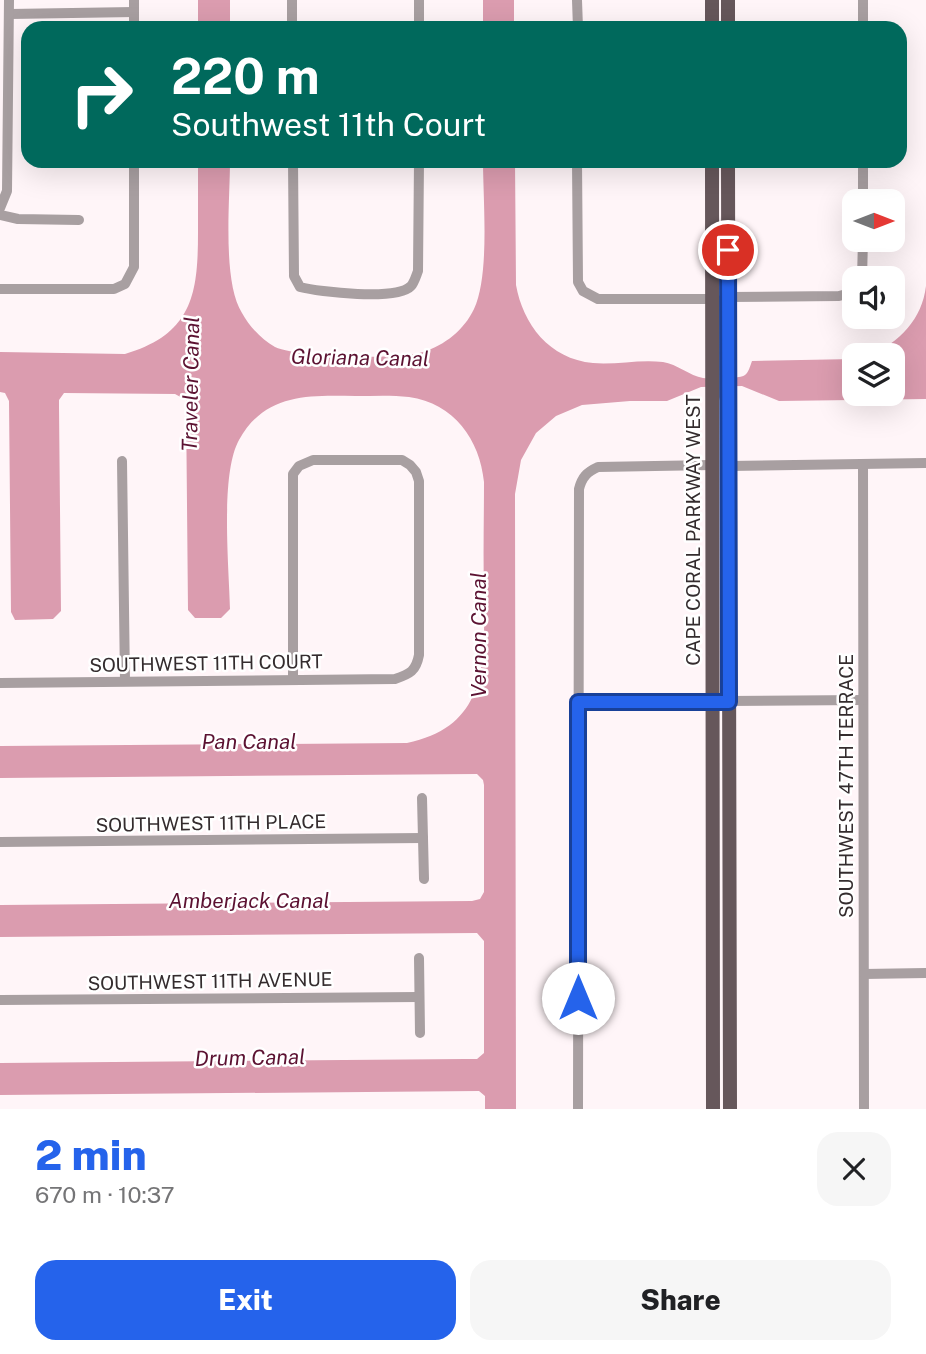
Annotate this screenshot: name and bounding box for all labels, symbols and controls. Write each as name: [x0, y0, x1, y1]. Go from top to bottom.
text: 220 m: [171, 47, 320, 105]
icon: right: [56, 49, 147, 140]
text: Southwest 11th Court: [171, 106, 486, 143]
north arrow: [842, 189, 905, 252]
map controls: [842, 189, 905, 406]
pin: [698, 220, 758, 280]
icon: arrive: [709, 231, 747, 269]
button: sound: [842, 266, 905, 329]
water label: Traveler Canal: [177, 316, 204, 452]
button: layers: [842, 343, 905, 406]
water label: Gloriana Canal: [291, 344, 429, 371]
street label: CAPE CORAL PARKWAY WEST: [682, 394, 704, 666]
water label: Vernon Canal: [466, 572, 491, 698]
street label: SOUTHWEST 11TH COURT: [89, 650, 323, 676]
street label: SOUTHWEST 47TH TERRACE: [835, 654, 857, 918]
water label: Pan Canal: [202, 729, 296, 754]
street label: SOUTHWEST 11TH PLACE: [96, 810, 326, 836]
water label: Amberjack Canal: [168, 888, 330, 913]
position arrow: [541, 961, 615, 1035]
street label: SOUTHWEST 11TH AVENUE: [87, 968, 333, 994]
water label: Drum Canal: [194, 1044, 305, 1071]
text: 2 min: [35, 1130, 147, 1179]
button: close: [817, 1132, 891, 1206]
text: 670 m · 10:37: [35, 1181, 175, 1208]
button: Exit: [35, 1260, 456, 1340]
button: Share: [470, 1260, 891, 1340]

